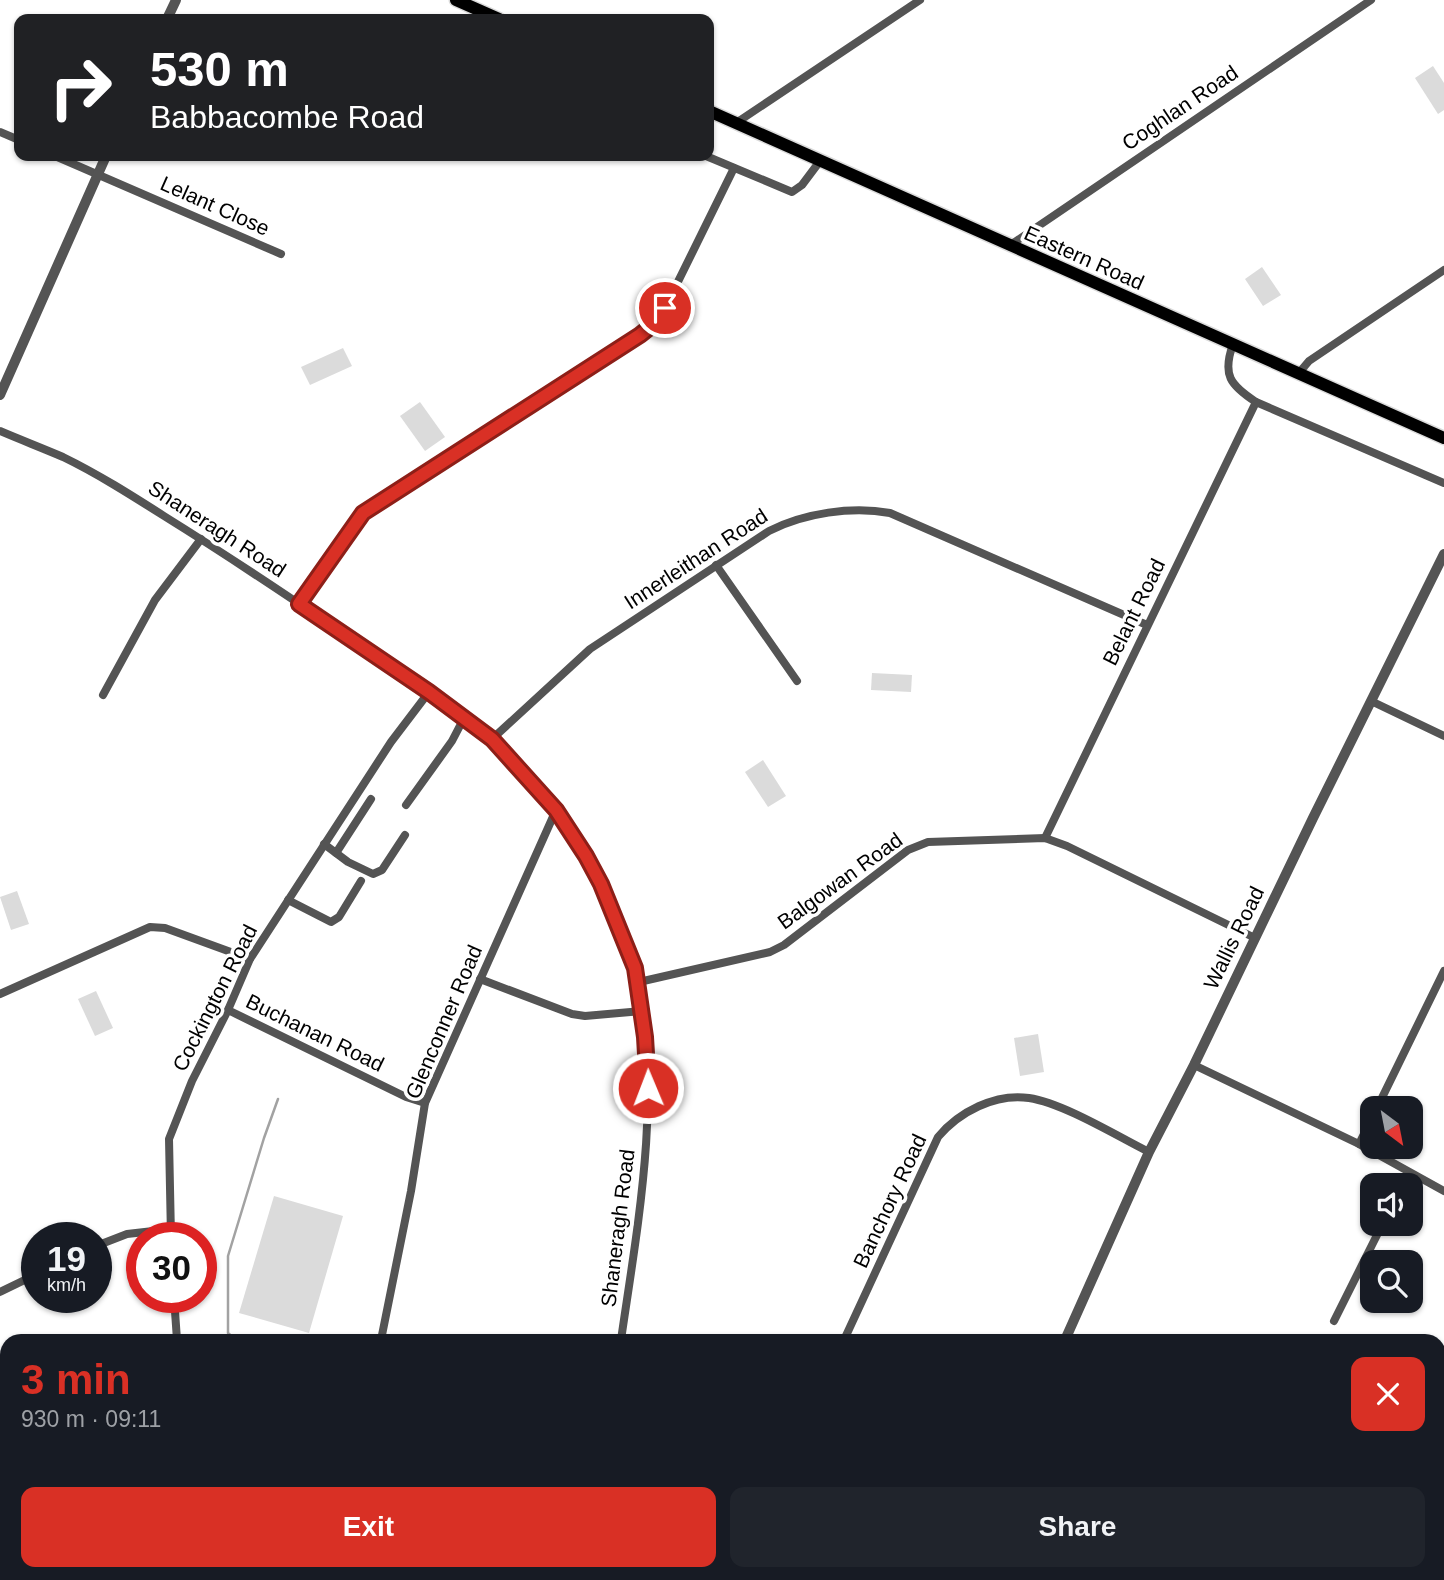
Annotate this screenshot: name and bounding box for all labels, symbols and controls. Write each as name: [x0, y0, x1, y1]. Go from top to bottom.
icon: right: [35, 42, 126, 133]
text: 530 m: [150, 42, 289, 96]
street label: Coghlan Road: [1118, 61, 1242, 155]
text: Babbacombe Road: [150, 99, 424, 135]
street label: Lelant Close: [157, 171, 273, 240]
street label: Eastern Road: [1021, 221, 1148, 294]
pin: [635, 278, 695, 338]
icon: arrive: [646, 289, 684, 327]
street label: Shaneragh Road: [144, 476, 290, 581]
street label: Innerleithan Road: [620, 504, 772, 613]
street label: Belant Road: [1098, 555, 1169, 669]
street label: Balgowan Road: [773, 828, 906, 933]
street label: Wallis Road: [1199, 883, 1268, 993]
street label: Cockington Road: [168, 921, 261, 1075]
street label: Glenconner Road: [401, 942, 486, 1102]
street label: Buchanan Road: [242, 989, 388, 1076]
position arrow: [611, 1051, 685, 1125]
north arrow: [1360, 1096, 1423, 1158]
map controls: [1360, 1096, 1423, 1313]
street label: Banchory Road: [849, 1130, 931, 1271]
street label: Shaneragh Road: [596, 1148, 639, 1308]
button: sound: [1360, 1173, 1423, 1236]
speed limit sign: 30: [126, 1222, 217, 1313]
text: 19: [47, 1239, 86, 1278]
button: search: [1360, 1250, 1423, 1313]
text: km/h: [47, 1275, 86, 1295]
text: 3 min: [21, 1356, 131, 1403]
button: close: [1351, 1357, 1425, 1431]
text: 930 m · 09:11: [21, 1406, 161, 1432]
button: Exit: [21, 1487, 716, 1567]
button: Share: [730, 1487, 1425, 1567]

